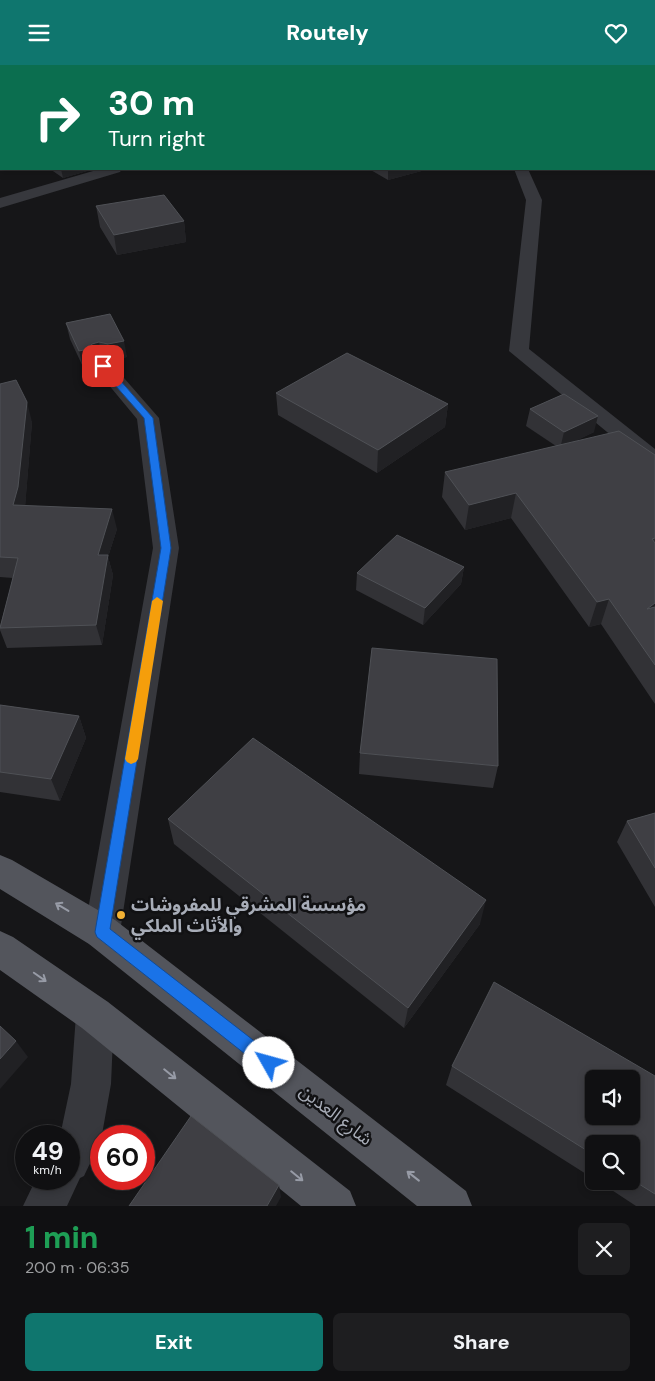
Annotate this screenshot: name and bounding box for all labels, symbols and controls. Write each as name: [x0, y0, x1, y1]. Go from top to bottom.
text: Routely: [286, 18, 369, 47]
icon: menu: [25, 19, 53, 47]
icon: heart: [602, 19, 630, 47]
text: 30 m: [108, 80, 195, 126]
icon: right: [25, 85, 90, 150]
text: Turn right: [108, 124, 205, 153]
pin: [82, 345, 124, 387]
icon: arrive: [89, 352, 117, 380]
place label: مؤسسة المشرقي للمفروشات والأثاث الملكي: [131, 893, 366, 940]
one-way arrow: [55, 902, 69, 912]
marker: مؤسسة المشرقي للمفروشات والأثاث الملكي: [115, 909, 127, 921]
one-way arrow: [33, 972, 47, 982]
position arrow: [242, 1036, 294, 1088]
one-way arrow: [163, 1069, 176, 1080]
map controls: [585, 1070, 640, 1190]
button: sound: [585, 1070, 640, 1125]
street label: شارع العدين: [293, 1079, 377, 1153]
speed limit sign: 60: [90, 1125, 155, 1190]
text: 49: [31, 1135, 64, 1168]
button: search: [585, 1135, 640, 1190]
text: km/h: [33, 1162, 62, 1178]
one-way arrow: [290, 1170, 303, 1181]
one-way arrow: [407, 1170, 420, 1181]
text: 1 min: [25, 1218, 98, 1257]
button: close: [578, 1223, 630, 1275]
text: 200 m · 06:35: [25, 1257, 130, 1278]
button: Exit: [25, 1313, 323, 1371]
button: Share: [333, 1313, 630, 1371]

